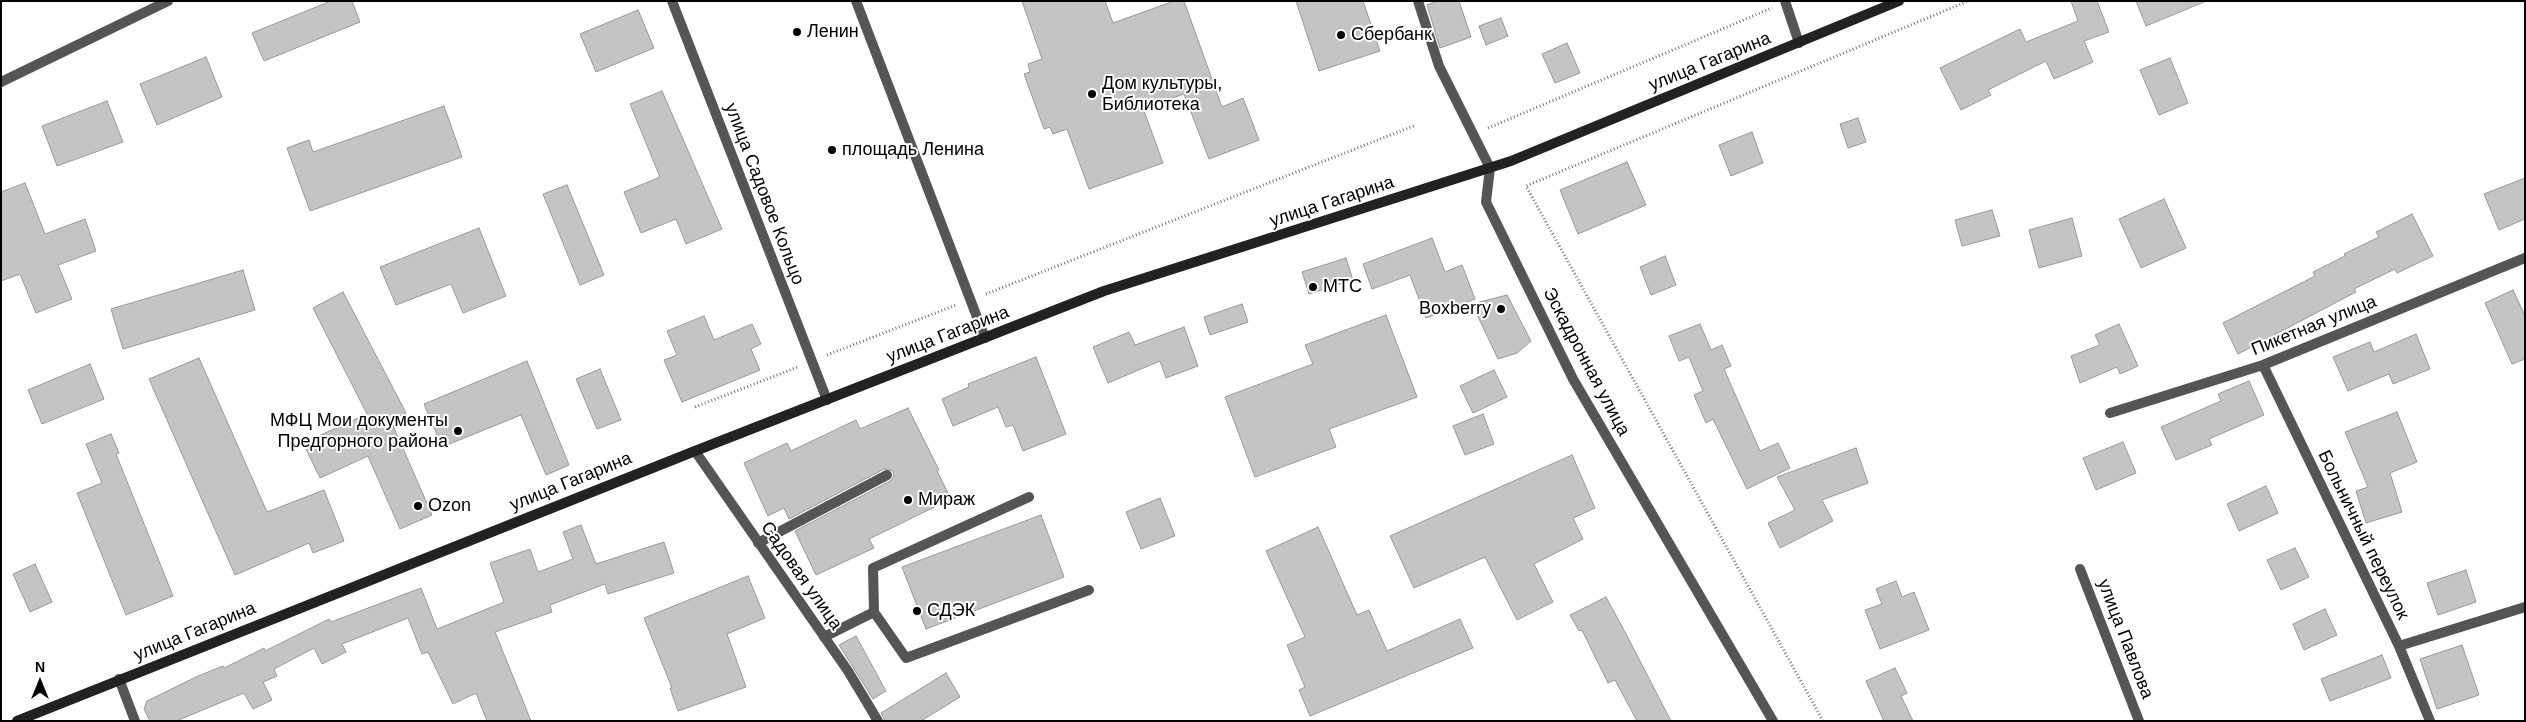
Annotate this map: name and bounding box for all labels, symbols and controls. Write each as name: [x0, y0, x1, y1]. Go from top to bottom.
place label: Ленин: [807, 21, 859, 43]
place label: Сбербанк: [1351, 24, 1432, 46]
marker: Ленин: [791, 26, 803, 38]
street label: улица Гагарина: [1646, 28, 1774, 96]
marker: Сбербанк: [1335, 29, 1347, 41]
place label: Дом культуры, Библиотека: [1102, 73, 1222, 116]
marker: Дом культуры, Библиотека: [1086, 88, 1098, 100]
street label: улица Садовое Кольцо: [719, 100, 809, 288]
place label: площадь Ленина: [842, 139, 984, 161]
marker: площадь Ленина: [826, 144, 838, 156]
street label: улица Гагарина: [1267, 172, 1397, 232]
place label: МТС: [1323, 276, 1362, 298]
marker: МТС: [1307, 281, 1319, 293]
street label: Эскадронная улица: [1538, 284, 1634, 440]
street label: Пикетная улица: [2248, 291, 2380, 361]
place label: Boxberry: [1419, 298, 1491, 320]
street label: улица Гагарина: [884, 302, 1012, 368]
marker: Boxberry: [1495, 303, 1507, 315]
place label: МФЦ Мои документы Предгорного района: [270, 410, 448, 452]
marker: МФЦ Мои документы Предгорного района: [452, 425, 464, 437]
street label: Больничный переулок: [2313, 447, 2413, 623]
street label: улица Гагарина: [507, 448, 635, 516]
place label: Мираж: [918, 489, 975, 511]
marker: Мираж: [902, 494, 914, 506]
place label: Ozon: [428, 495, 471, 517]
marker: Ozon: [412, 500, 424, 512]
street label: Садовая улица: [756, 518, 846, 634]
street label: улица Павлова: [2092, 576, 2158, 702]
street label: улица Гагарина: [131, 598, 259, 666]
place label: СДЭК: [927, 600, 975, 622]
marker: СДЭК: [911, 605, 923, 617]
north arrow: [15, 657, 65, 707]
text: N: [35, 659, 45, 675]

